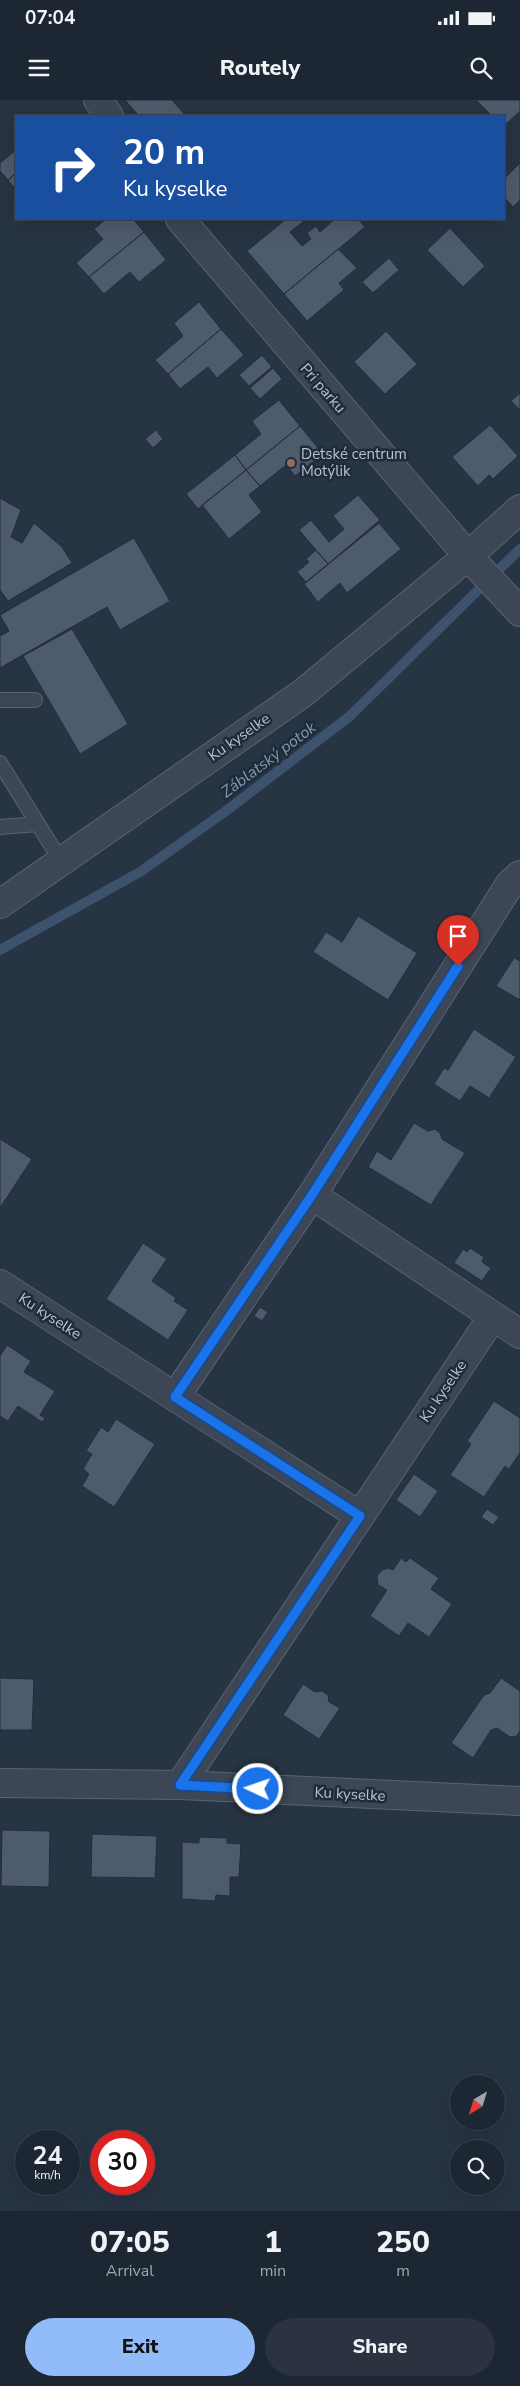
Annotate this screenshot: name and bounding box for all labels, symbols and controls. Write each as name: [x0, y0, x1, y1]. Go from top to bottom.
text: 07:04: [25, 5, 75, 31]
text: Routely: [220, 53, 300, 83]
icon: menu: [25, 54, 53, 82]
icon: search: [467, 54, 495, 82]
text: 20 m: [123, 129, 205, 176]
icon: right: [40, 135, 105, 200]
text: Ku kyselke: [123, 174, 227, 204]
street label: Pri parku: [296, 359, 350, 417]
place label: Detské centrum Motýlik: [301, 444, 407, 481]
marker: Detské centrum Motýlik: [285, 457, 297, 469]
street label: Ku kyselke: [204, 708, 274, 766]
water label: Záblatský potok: [216, 716, 322, 803]
pin: [437, 915, 479, 966]
icon: arrive: [444, 922, 472, 950]
street label: Ku kyselke: [15, 1288, 85, 1344]
street label: Ku kyselke: [415, 1356, 471, 1426]
position arrow: [231, 1762, 283, 1814]
street label: Ku kyselke: [314, 1782, 386, 1806]
north arrow: [450, 2075, 505, 2130]
map controls: [450, 2075, 505, 2195]
speed limit sign: 30: [90, 2130, 155, 2195]
text: 24: [32, 2139, 63, 2173]
button: search: [450, 2140, 505, 2195]
text: km/h: [34, 2167, 61, 2183]
text: 07:05: [90, 2222, 170, 2263]
text: 1: [264, 2222, 282, 2263]
text: 250: [376, 2222, 430, 2263]
text: Arrival: [106, 2260, 154, 2282]
text: min: [260, 2260, 286, 2282]
text: m: [396, 2260, 410, 2282]
button: Exit: [25, 2318, 255, 2376]
button: Share: [265, 2318, 495, 2376]

